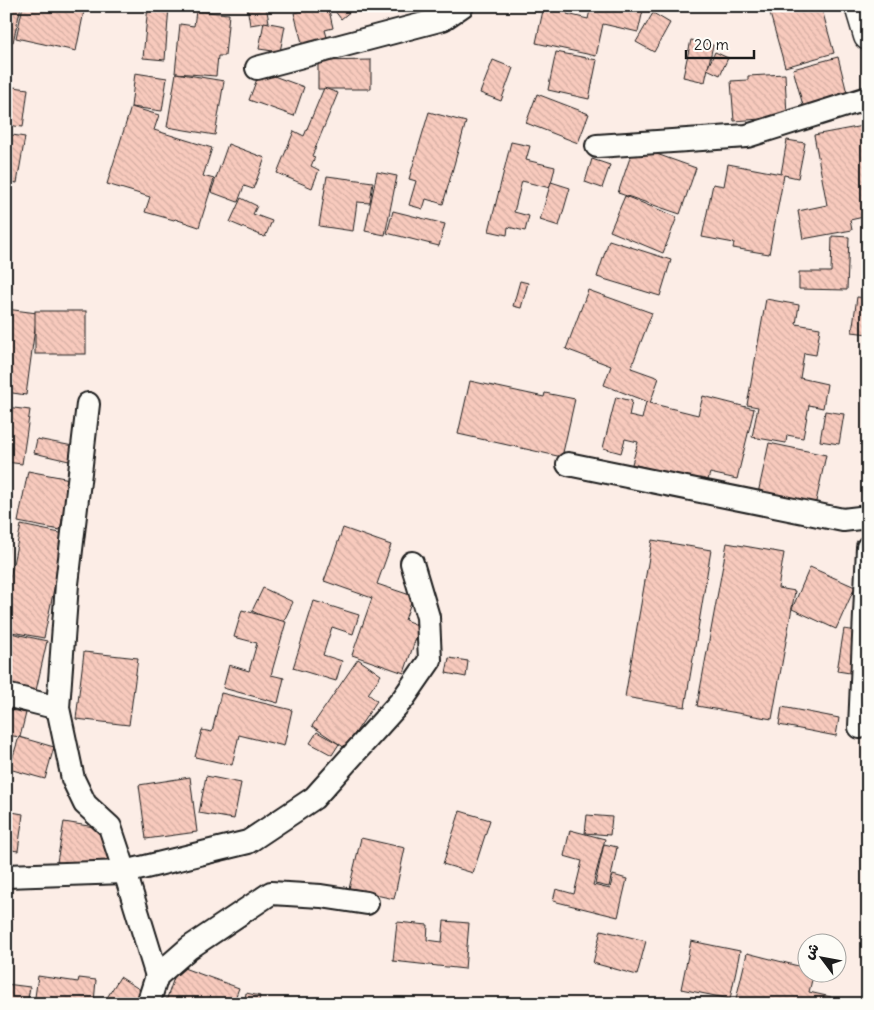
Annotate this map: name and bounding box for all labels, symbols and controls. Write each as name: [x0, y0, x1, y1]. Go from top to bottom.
scale bar: [686, 28, 754, 60]
text: 20 m: [694, 35, 729, 54]
north arrow: [796, 932, 846, 982]
text: ش: [799, 940, 823, 962]

